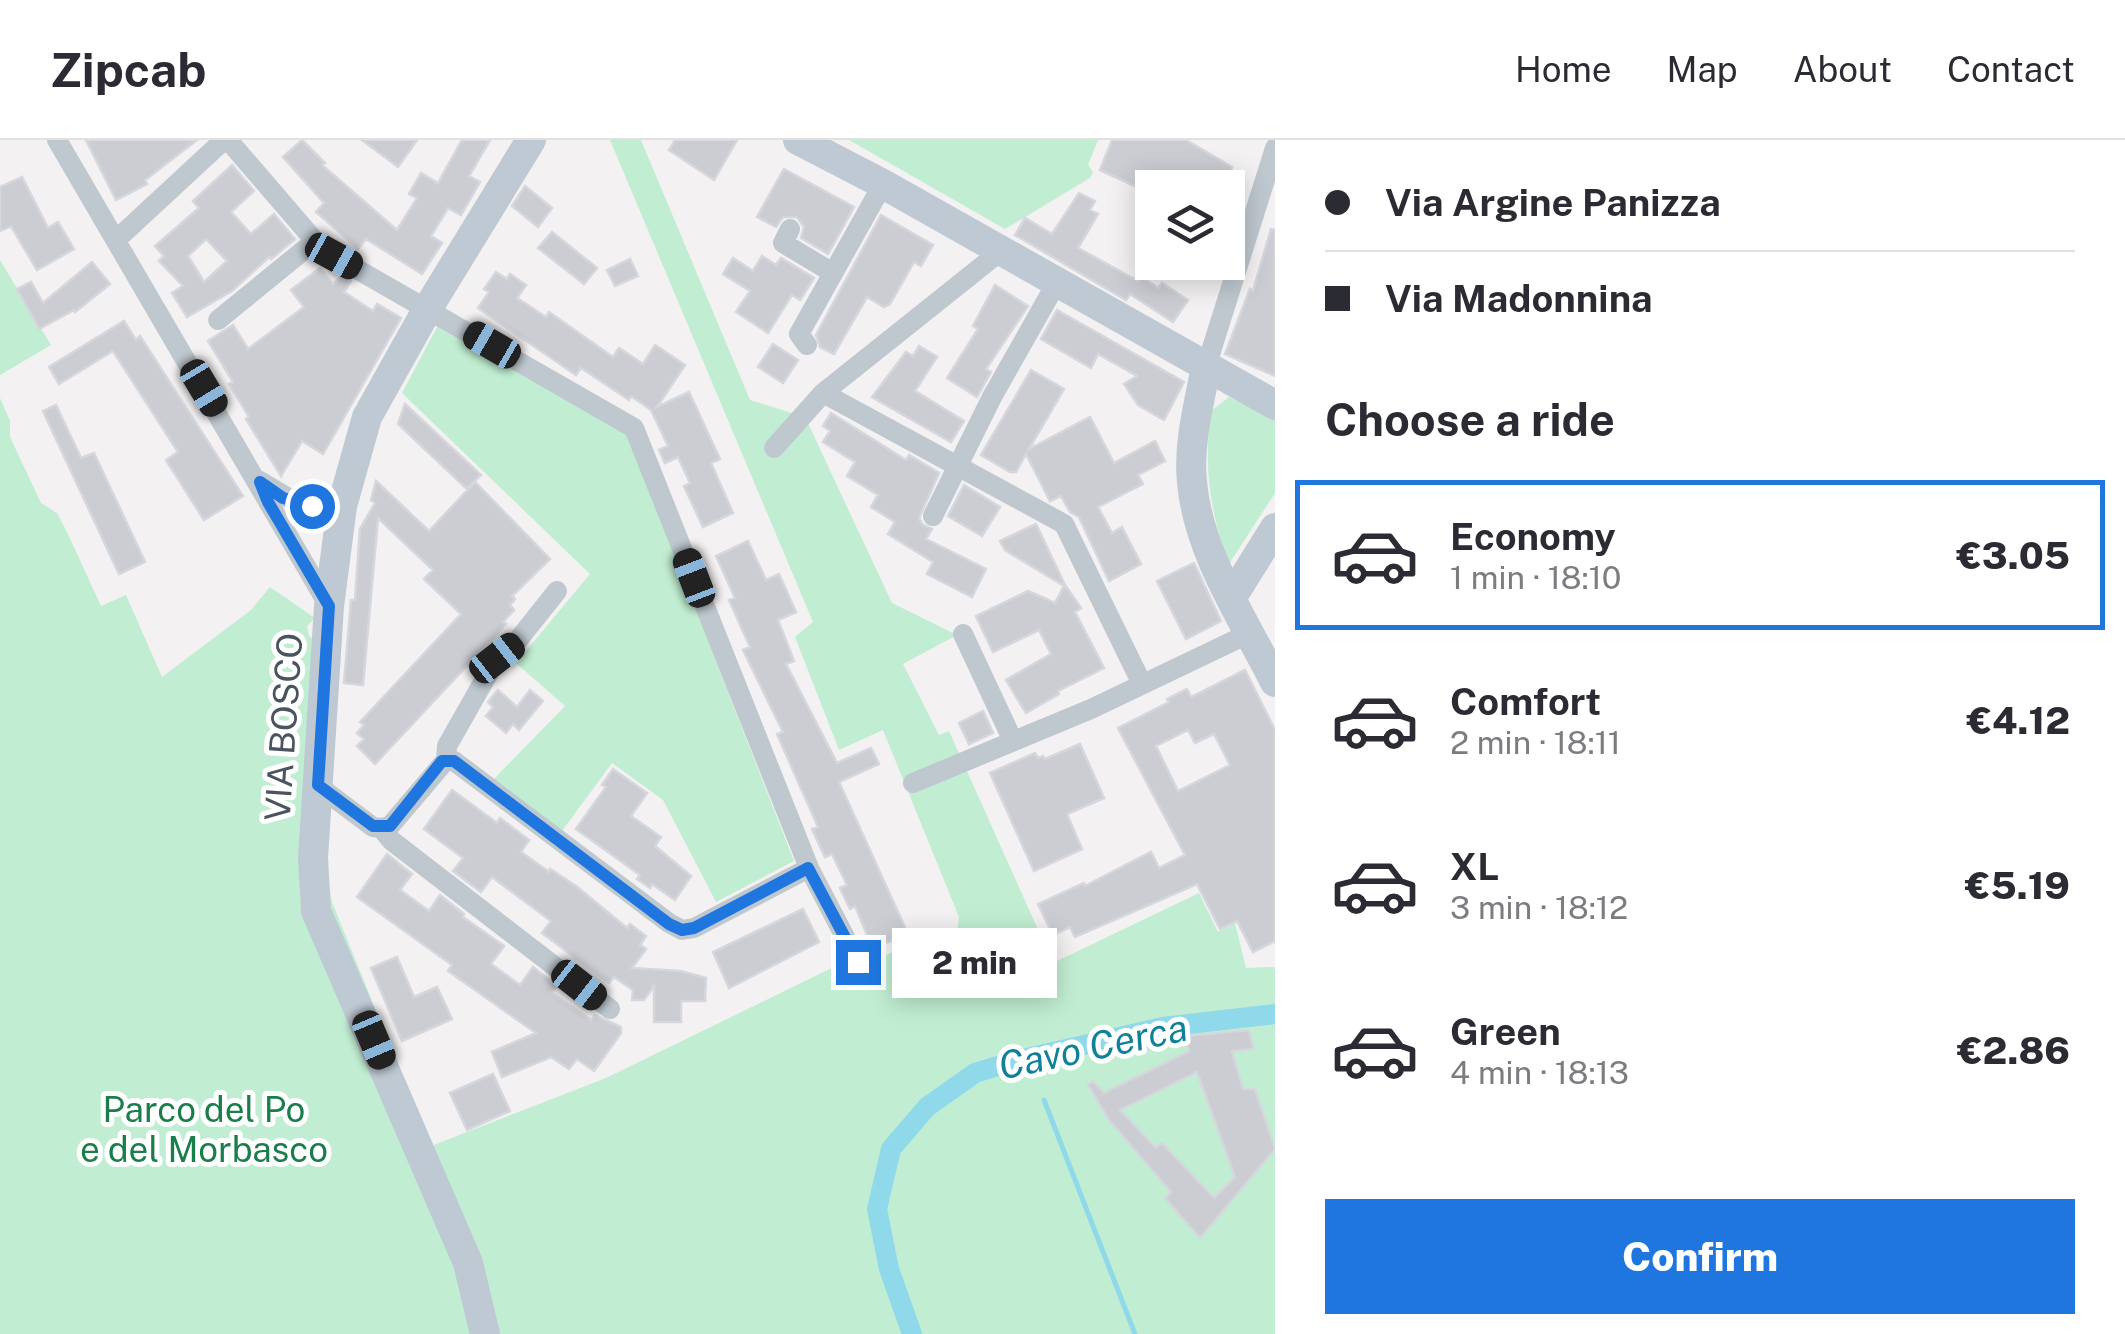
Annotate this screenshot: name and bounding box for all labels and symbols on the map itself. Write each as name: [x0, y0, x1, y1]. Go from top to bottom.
car: [300, 228, 368, 284]
car: [459, 317, 525, 373]
car: [176, 355, 232, 421]
route start: [290, 484, 335, 529]
car: [669, 545, 719, 611]
car: [464, 628, 530, 688]
street label: VIA BOSCO: [256, 632, 311, 822]
callout: 2 min: [893, 927, 1058, 997]
route end: [836, 940, 881, 985]
car: [546, 955, 612, 1015]
water label: Cavo Cerca: [994, 1005, 1191, 1088]
car: [348, 1007, 400, 1073]
park label: Parco del Po e del Morbasco: [80, 1089, 328, 1170]

